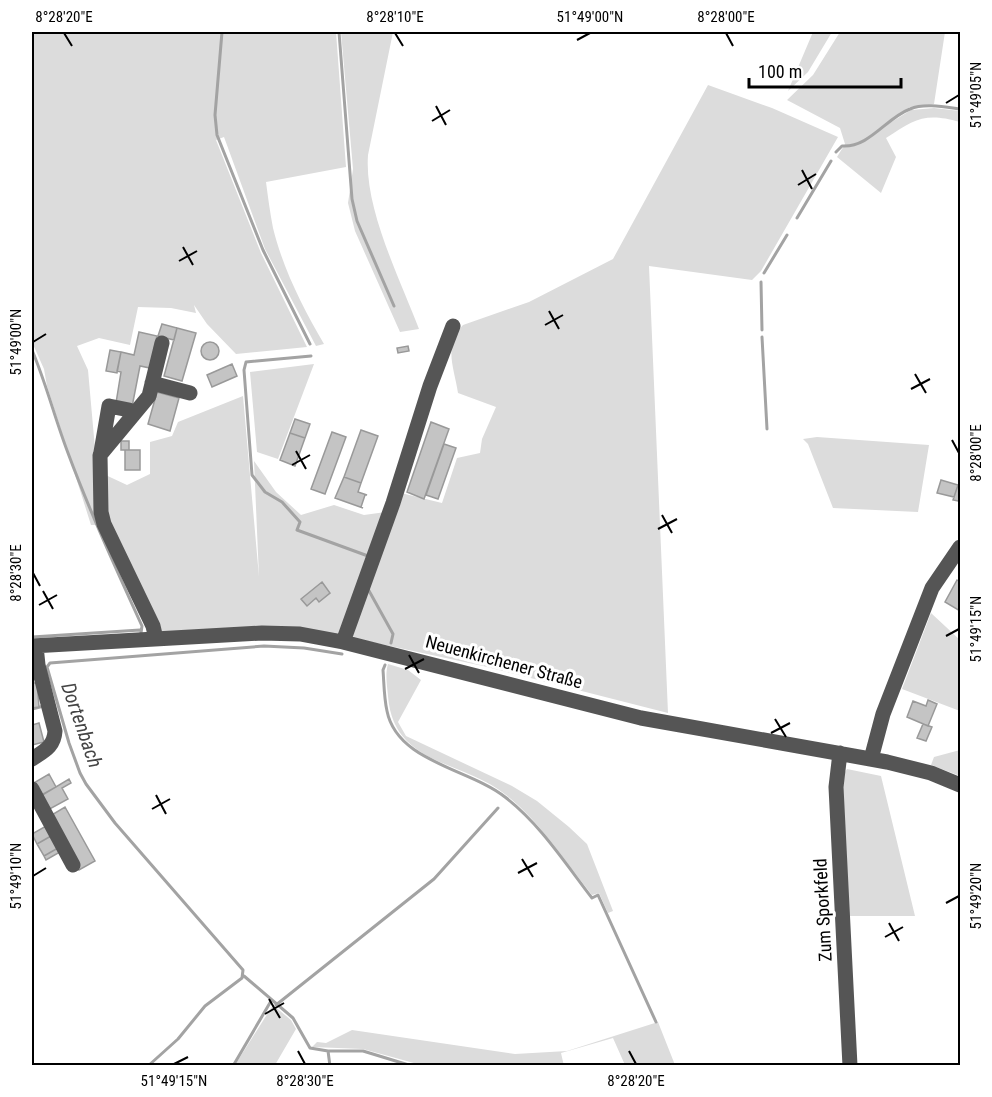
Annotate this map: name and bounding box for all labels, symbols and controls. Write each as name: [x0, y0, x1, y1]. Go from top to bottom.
text: 8°28'20"E: [35, 8, 93, 26]
text: 8°28'10"E: [366, 8, 424, 26]
text: 51°49'00"N: [557, 8, 623, 26]
text: 8°28'00"E: [697, 8, 755, 26]
scale bar: [749, 51, 900, 89]
text: 100 m: [758, 61, 802, 82]
text: 51°49'05"N: [967, 62, 985, 128]
text: 51°49'00"N: [7, 309, 25, 375]
text: 8°28'00"E: [967, 424, 985, 482]
text: 8°28'30"E: [7, 544, 25, 602]
text: 51°49'15"N: [967, 596, 985, 662]
street label: Neuenkirchener Straße: [423, 630, 585, 693]
water label: Dortenbach: [56, 679, 108, 771]
text: 51°49'10"N: [7, 843, 25, 909]
street label: Zum Sporkfeld: [809, 858, 836, 962]
text: 51°49'20"N: [967, 863, 985, 929]
text: 51°49'15"N: [141, 1072, 207, 1090]
text: 8°28'30"E: [276, 1072, 334, 1090]
text: 8°28'20"E: [607, 1072, 665, 1090]

